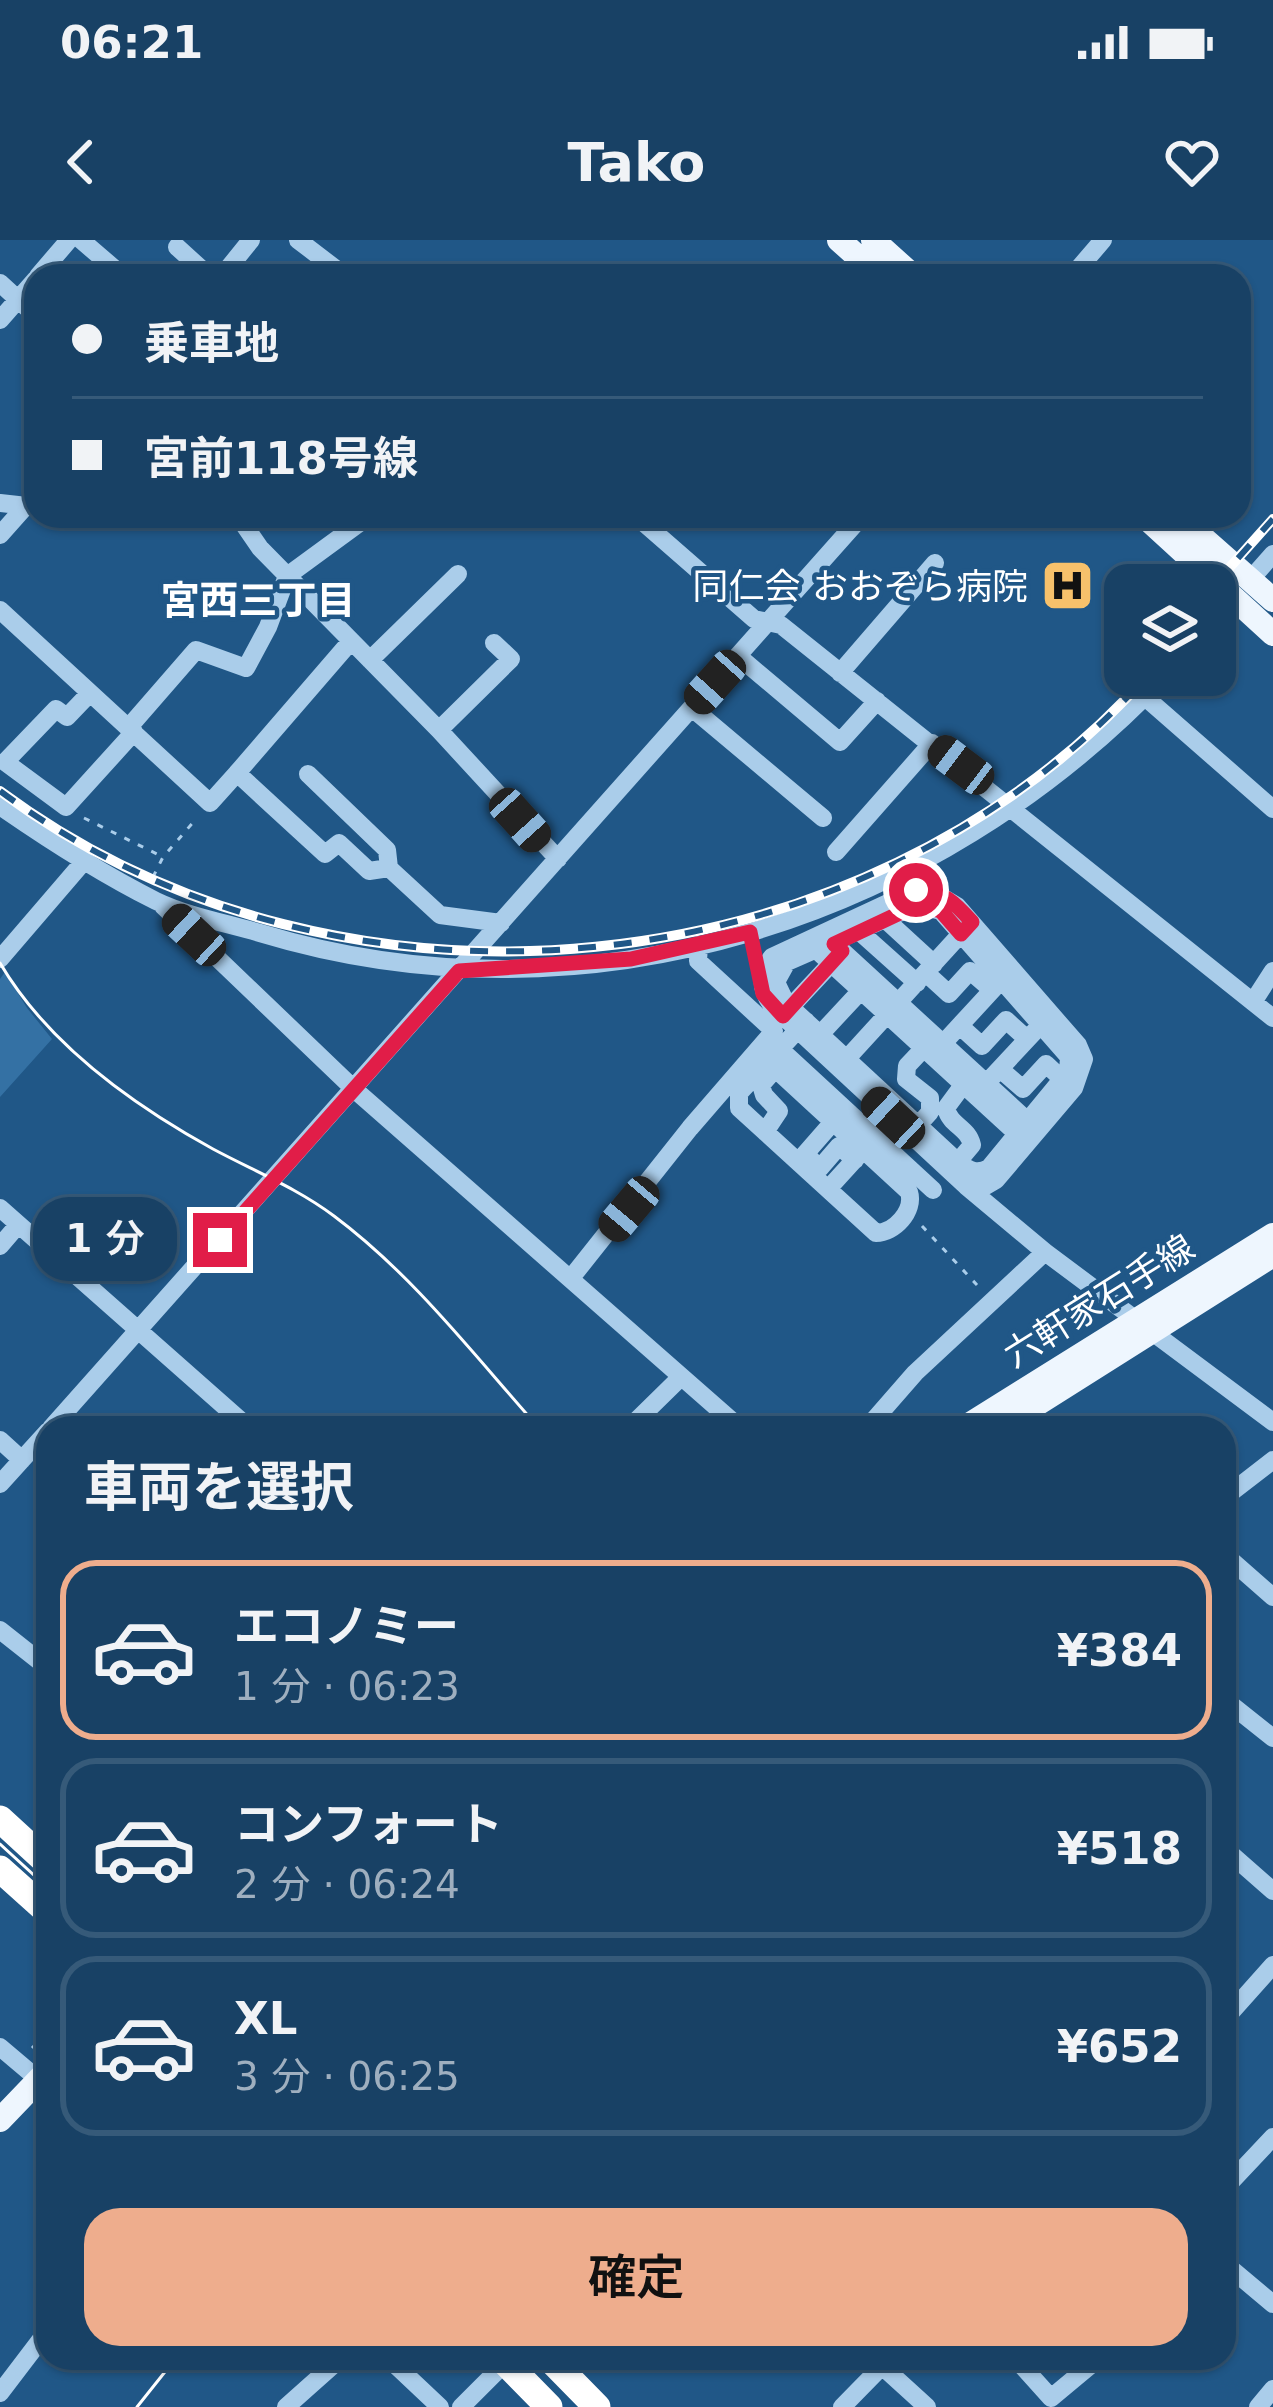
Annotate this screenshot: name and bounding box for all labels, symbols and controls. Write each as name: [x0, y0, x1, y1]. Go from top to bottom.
text: 06:21: [60, 16, 203, 69]
icon: back: [48, 129, 114, 195]
icon: heart: [1159, 129, 1225, 195]
text: Tako: [568, 131, 705, 194]
text: 乗車地: [144, 317, 279, 370]
text: 宮前118号線: [144, 432, 418, 485]
hospital icon: 同仁会 おおぞら病院: [1039, 558, 1095, 614]
map controls: [1104, 564, 1236, 696]
button: layers: [1104, 564, 1236, 696]
place label: 同仁会 おおぞら病院: [693, 566, 1028, 607]
district label: 宮西三丁目: [160, 578, 356, 623]
car: [678, 643, 752, 721]
car: [921, 729, 1001, 801]
car: [483, 781, 557, 859]
route start: [889, 863, 943, 917]
car: [155, 897, 233, 973]
car: [854, 1080, 932, 1156]
car: [592, 1170, 666, 1248]
callout: 1 分: [34, 1198, 178, 1282]
route end: [193, 1213, 247, 1267]
text: 1 分: [65, 1216, 145, 1261]
street label: 六軒家石手線: [997, 1226, 1201, 1376]
text: 車両を選択: [84, 1456, 354, 1519]
icon: car: [90, 1596, 198, 1704]
text: エコノミー: [234, 1600, 459, 1653]
text: ¥384: [1057, 1624, 1182, 1677]
text: 1 分 · 06:23: [234, 1664, 460, 1709]
icon: car: [90, 1794, 198, 1902]
text: コンフォート: [234, 1798, 503, 1851]
text: ¥518: [1057, 1822, 1182, 1875]
text: 2 分 · 06:24: [234, 1862, 460, 1907]
icon: car: [90, 1992, 198, 2100]
text: XL: [234, 1992, 297, 2045]
text: ¥652: [1057, 2020, 1182, 2073]
text: 3 分 · 06:25: [234, 2054, 460, 2099]
button: 確定: [84, 2208, 1188, 2346]

